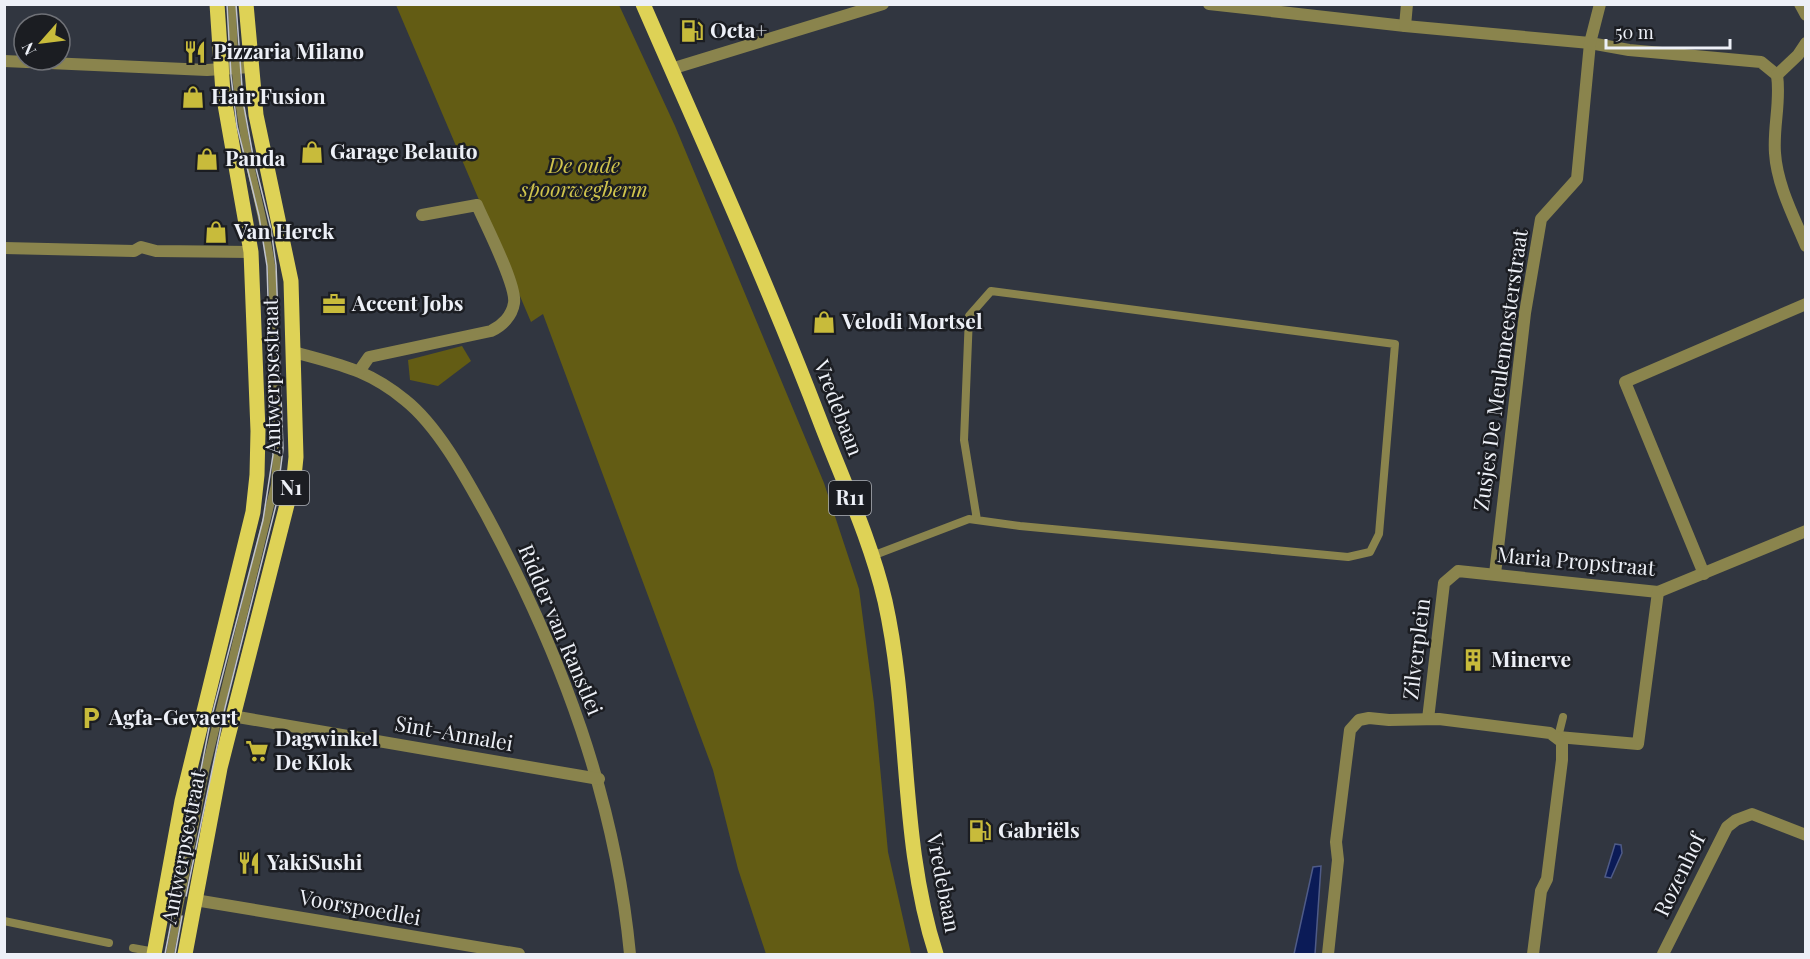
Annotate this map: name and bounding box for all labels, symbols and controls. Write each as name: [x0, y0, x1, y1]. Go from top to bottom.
north arrow: [12, 12, 72, 72]
scale bar: [1606, 12, 1730, 50]
place label: Octa+: [710, 15, 767, 43]
fuel station icon: Octa+: [679, 18, 705, 44]
text: 50 m: [1615, 20, 1654, 44]
place label: Pizzaria Milano: [213, 36, 364, 64]
text: N: [16, 39, 40, 59]
restaurant icon: Pizzaria Milano: [182, 39, 208, 65]
place label: Hair Fusion: [211, 81, 326, 109]
shop icon: Hair Fusion: [180, 84, 206, 110]
place label: Garage Belauto: [330, 136, 478, 164]
shop icon: Garage Belauto: [299, 139, 325, 165]
place label: Panda: [225, 143, 286, 171]
shop icon: Panda: [194, 146, 220, 172]
park label: De oude spoorwegberm: [519, 150, 648, 202]
place label: Van Herck: [233, 216, 335, 244]
shop icon: Van Herck: [203, 219, 229, 245]
street label: Zusjes De Meulemeesterstraat: [1465, 227, 1533, 512]
place label: Accent Jobs: [351, 288, 463, 316]
office icon: Accent Jobs: [321, 291, 347, 317]
street label: Antwerpsestraat: [255, 297, 285, 455]
place label: Velodi Mortsel: [841, 306, 983, 334]
shop icon: Velodi Mortsel: [811, 309, 837, 335]
street label: Vredebaan: [808, 355, 871, 460]
road number: N1: [273, 471, 309, 505]
road number: R11: [829, 481, 871, 515]
street label: Maria Propstraat: [1496, 539, 1657, 581]
street label: Ridder van Ranstlei: [513, 540, 610, 719]
street label: Zilverplein: [1395, 596, 1435, 701]
place label: Minerve: [1491, 644, 1571, 672]
building icon: Minerve: [1460, 647, 1486, 673]
place label: Agfa-Gevaert: [108, 702, 238, 730]
parking icon: Agfa-Gevaert: [78, 705, 104, 731]
street label: Sint-Annalei: [393, 708, 516, 756]
place label: Dagwinkel De Klok: [275, 723, 379, 775]
supermarket icon: Dagwinkel De Klok: [244, 738, 270, 764]
street label: Antwerpsestraat: [153, 767, 211, 927]
place label: Gabriëls: [998, 815, 1080, 843]
fuel station icon: Gabriëls: [967, 818, 993, 844]
street label: Rozenhof: [1646, 826, 1711, 920]
street label: Vredebaan: [921, 830, 968, 935]
place label: YakiSushi: [266, 847, 363, 875]
restaurant icon: YakiSushi: [236, 850, 262, 876]
street label: Voorspoedlei: [296, 881, 423, 930]

